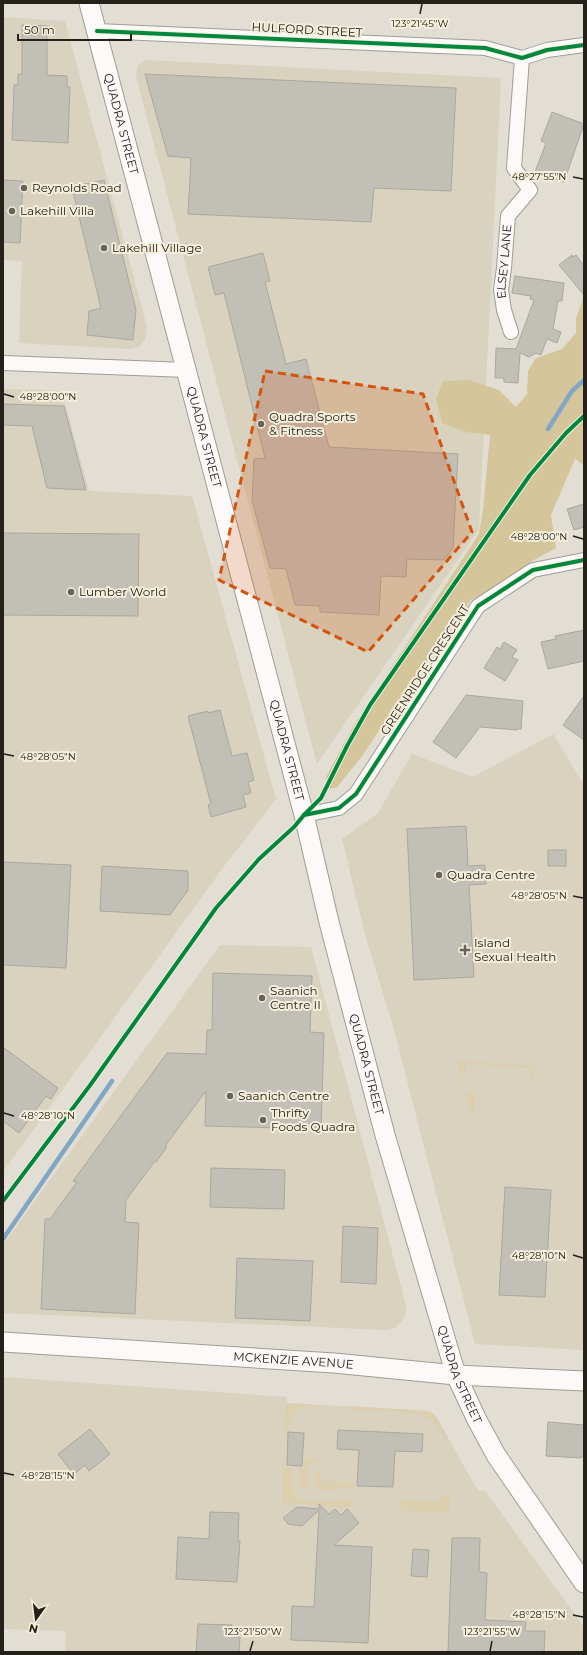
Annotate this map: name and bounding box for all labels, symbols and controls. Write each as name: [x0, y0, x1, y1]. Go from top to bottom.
scale bar: [18, 16, 131, 42]
text: 123°21'45"W: [391, 17, 449, 30]
street label: HULFORD STREET: [251, 19, 363, 40]
text: 50 m: [24, 22, 55, 37]
street label: QUADRA STREET: [101, 71, 142, 176]
text: 48°27'55"N: [512, 170, 566, 183]
place label: Reynolds Road: [32, 180, 122, 195]
marker: Reynolds Road: [19, 183, 29, 193]
place label: Lakehill Villa: [20, 203, 94, 218]
marker: Lakehill Villa: [7, 206, 17, 216]
street label: ELSEY LANE: [493, 224, 514, 300]
place label: Lakehill Village: [112, 240, 202, 255]
marker: Lakehill Village: [99, 243, 109, 253]
street label: QUADRA STREET: [184, 385, 225, 489]
text: 48°28'00"N: [20, 390, 76, 403]
place label: Quadra Sports & Fitness: [269, 409, 356, 438]
marker: Quadra Sports & Fitness: [256, 419, 266, 429]
text: 48°28'00"N: [511, 530, 567, 543]
place label: Lumber World: [79, 584, 166, 599]
marker: Lumber World: [66, 587, 76, 597]
street label: GREENRIDGE CRESCENT: [377, 602, 472, 738]
street label: QUADRA STREET: [267, 698, 308, 803]
text: 48°28'05"N: [20, 750, 76, 763]
place label: Quadra Centre: [447, 867, 535, 882]
marker: Quadra Centre: [434, 870, 444, 880]
text: 48°28'05"N: [511, 889, 567, 902]
place label: Island Sexual Health: [474, 935, 556, 964]
marker: Island Sexual Health: [459, 944, 471, 956]
place label: Saanich Centre II: [270, 983, 321, 1012]
marker: Saanich Centre II: [257, 993, 267, 1003]
street label: QUADRA STREET: [346, 1012, 387, 1117]
place label: Saanich Centre: [238, 1088, 329, 1103]
marker: Saanich Centre: [225, 1091, 235, 1101]
place label: Thrifty Foods Quadra: [271, 1105, 355, 1134]
text: 48°28'10"N: [21, 1109, 75, 1122]
marker: Thrifty Foods Quadra: [258, 1115, 268, 1125]
text: 48°28'10"N: [512, 1249, 566, 1262]
street label: QUADRA STREET: [435, 1323, 486, 1426]
street label: MCKENZIE AVENUE: [233, 1349, 354, 1372]
text: 48°28'15"N: [21, 1469, 75, 1482]
north arrow: [16, 1599, 56, 1639]
text: 48°28'15"N: [512, 1608, 566, 1621]
text: N: [28, 1621, 40, 1637]
text: 123°21'50"W: [224, 1625, 282, 1638]
text: 123°21'55"W: [464, 1625, 520, 1638]

